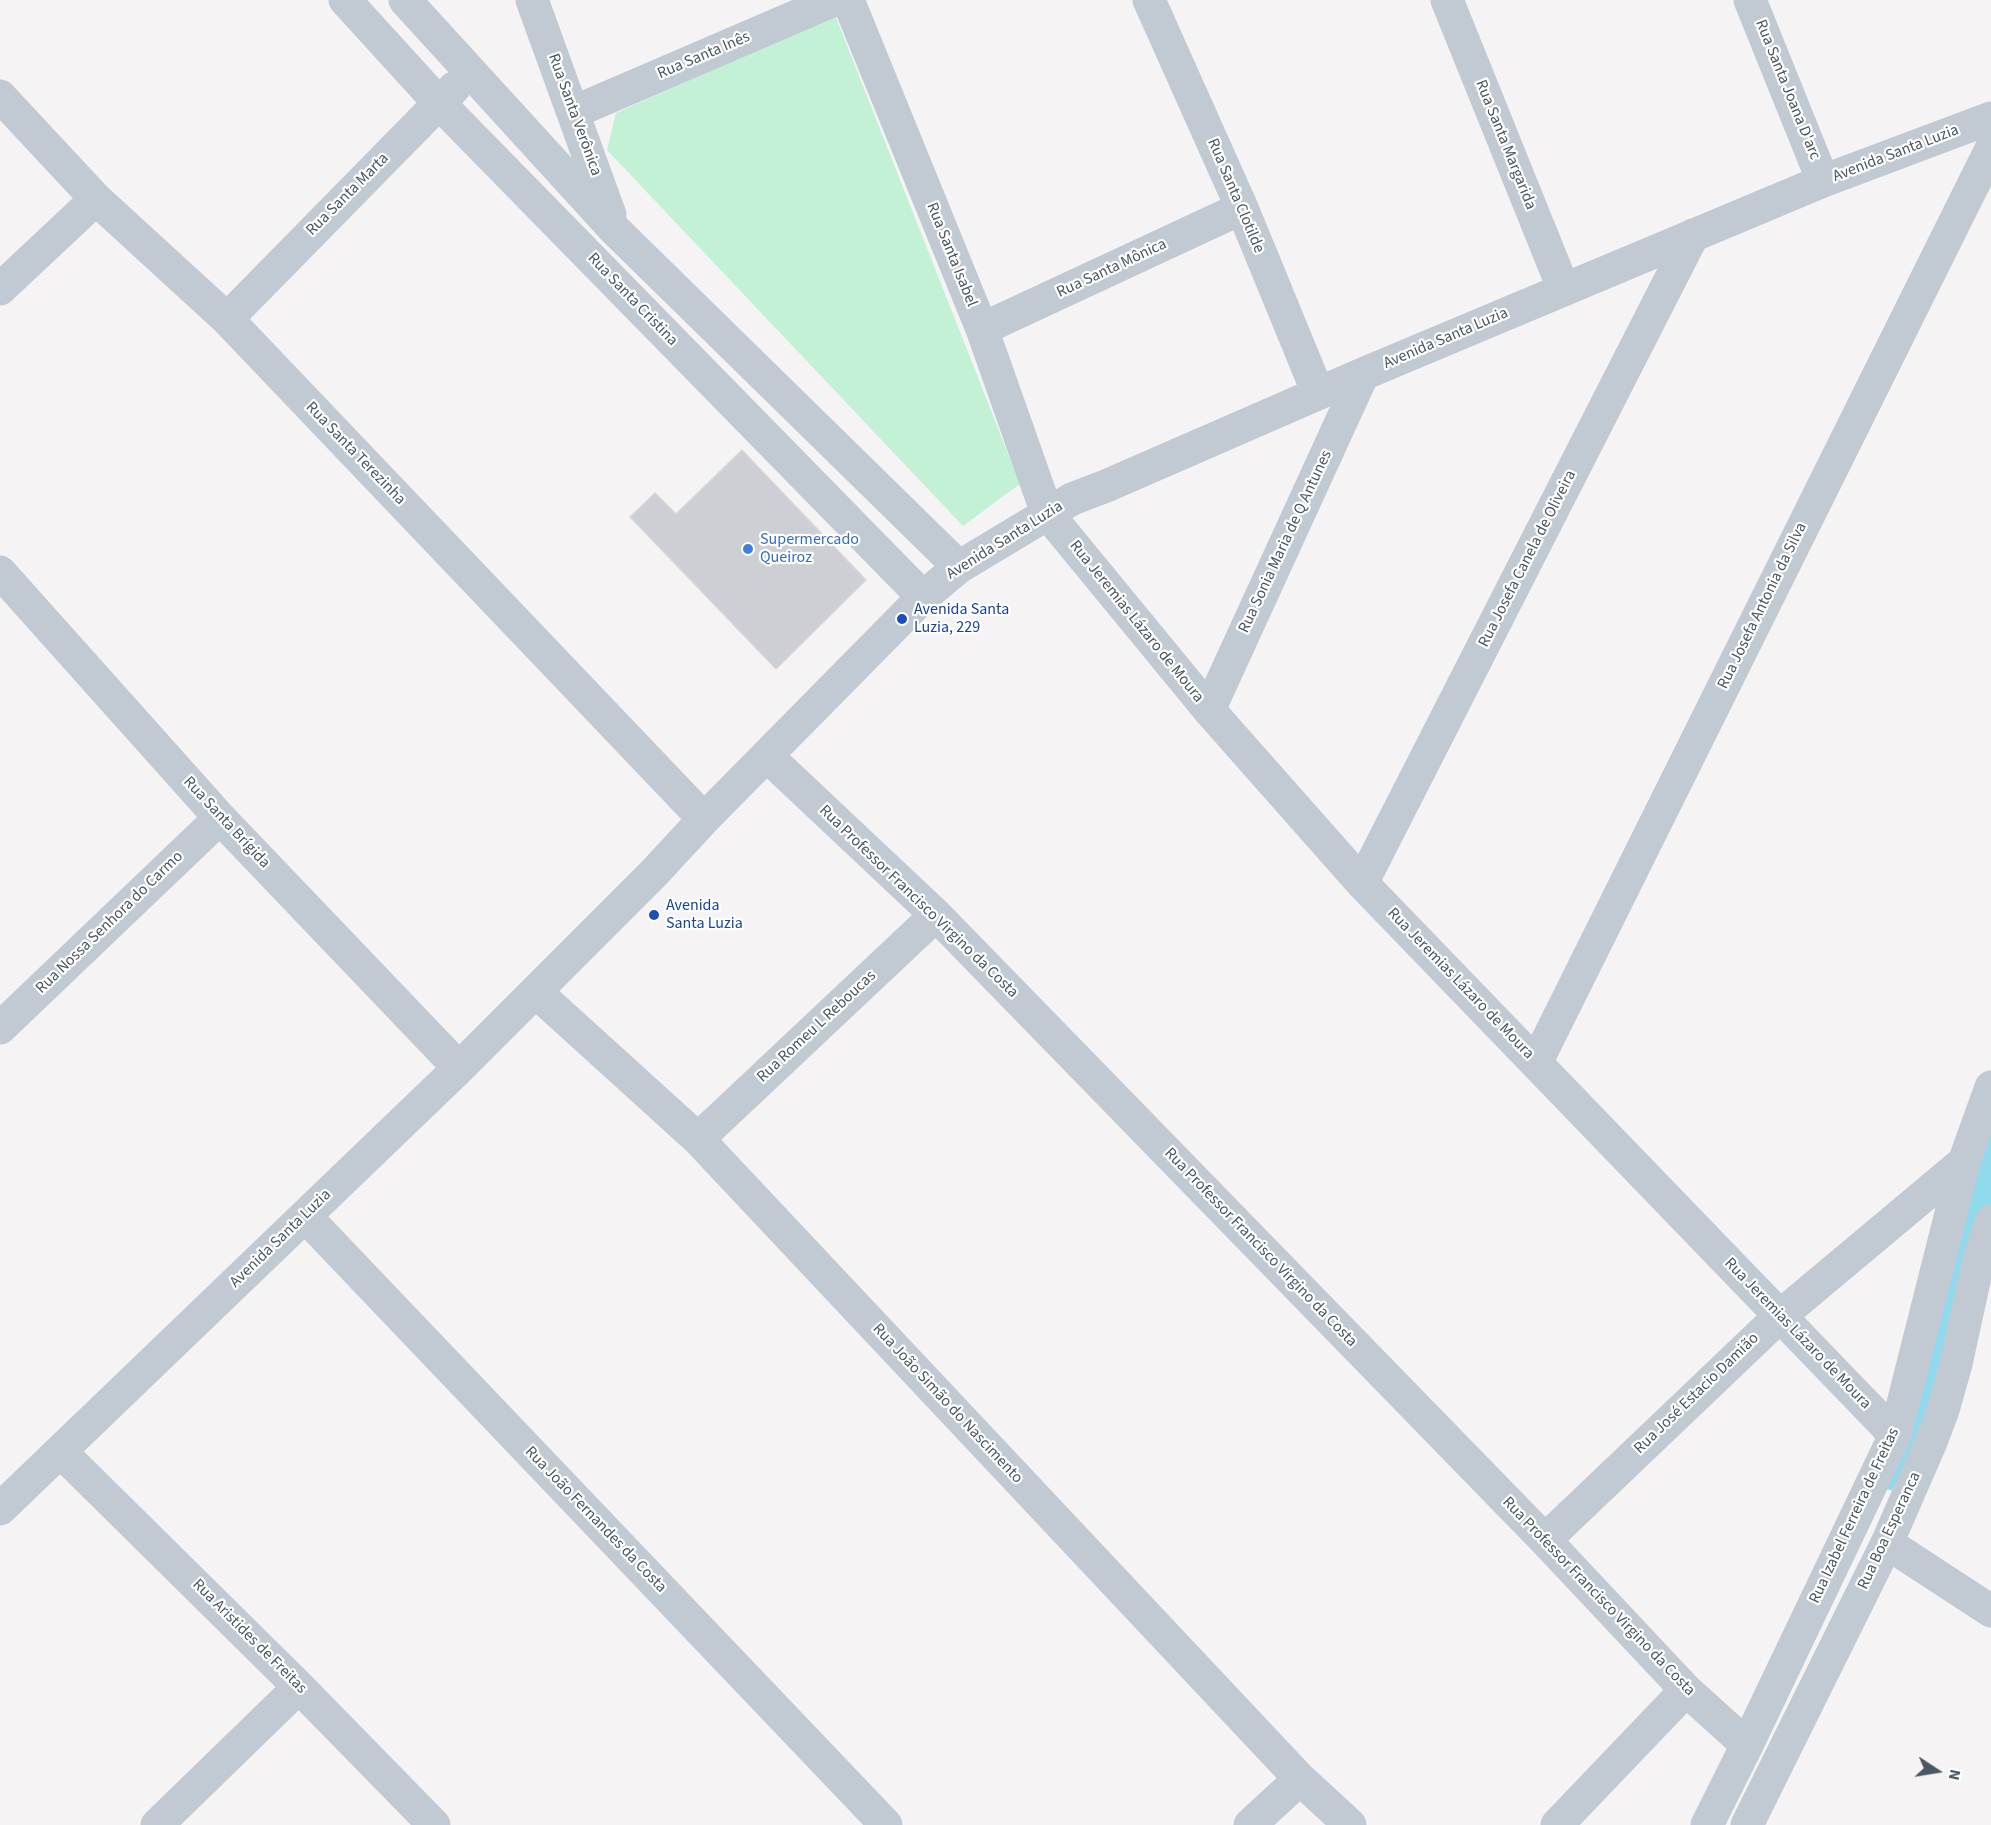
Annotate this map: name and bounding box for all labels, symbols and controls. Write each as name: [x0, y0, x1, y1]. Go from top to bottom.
street label: Rua Santa Joana D'arc: [1750, 17, 1824, 163]
street label: Rua Santa Inês: [655, 28, 753, 84]
street label: Rua Santa Verônica: [543, 51, 605, 179]
street label: Rua Santa Margarida: [1470, 77, 1540, 213]
street label: Avenida Santa Luzia: [1830, 121, 1962, 187]
street label: Rua Santa Clotilde: [1202, 136, 1268, 256]
street label: Rua Santa Marta: [303, 150, 393, 240]
street label: Rua Santa Isabel: [921, 200, 981, 310]
street label: Rua Santa Mônica: [1054, 235, 1170, 303]
street label: Rua Santa Cristina: [583, 249, 681, 351]
street label: Avenida Santa Luzia: [1381, 304, 1511, 374]
street label: Rua Santa Terezinha: [301, 398, 409, 510]
street label: Rua Sonia Maria de Q Antunes: [1235, 448, 1337, 636]
street label: Rua Josefa Canela de Oliveira: [1475, 467, 1581, 651]
street label: Avenida Santa Luzia: [943, 497, 1067, 585]
street label: Rua Josefa Antonia da Silva: [1714, 520, 1812, 692]
place label: Supermercado Queiroz: [760, 530, 859, 568]
street label: Rua Jeremias Lázaro de Moura: [1065, 537, 1207, 707]
marker: Supermercado Queiroz: [741, 542, 755, 556]
place label: Avenida Santa Luzia, 229: [914, 600, 1009, 638]
marker: Avenida Santa Luzia, 229: [895, 612, 909, 626]
street label: Rua Santa Brígida: [179, 773, 273, 873]
street label: Rua Professor Francisco Virgino da Costa: [814, 802, 1022, 1002]
street label: Rua Nossa Senhora do Carmo: [32, 848, 188, 998]
place label: Avenida Santa Luzia: [666, 896, 743, 934]
street label: Rua Jeremias Lázaro de Moura: [1383, 904, 1537, 1064]
marker: Avenida Santa Luzia: [647, 908, 661, 922]
street label: Rua Romeu L Reboucas: [753, 967, 881, 1087]
street label: Rua Professor Francisco Virgino da Costa: [1160, 1144, 1360, 1352]
street label: Avenida Santa Luzia: [226, 1186, 336, 1292]
street label: Rua Jeremias Lázaro de Moura: [1720, 1254, 1874, 1414]
street label: Rua João Simão do Nascimento: [868, 1320, 1026, 1488]
street label: Rua José Estacio Damião: [1631, 1329, 1763, 1459]
street label: Rua Izabel Ferreira de Freitas: [1806, 1425, 1904, 1607]
street label: Rua João Fernandes da Costa: [520, 1443, 670, 1597]
street label: Rua Boa Esperanca: [1854, 1469, 1926, 1593]
street label: Rua Professor Francisco Virgino da Costa: [1498, 1493, 1698, 1701]
street label: Rua Aristides de Freitas: [188, 1576, 310, 1698]
north arrow: [1907, 1741, 1967, 1801]
text: N: [1943, 1767, 1966, 1782]

